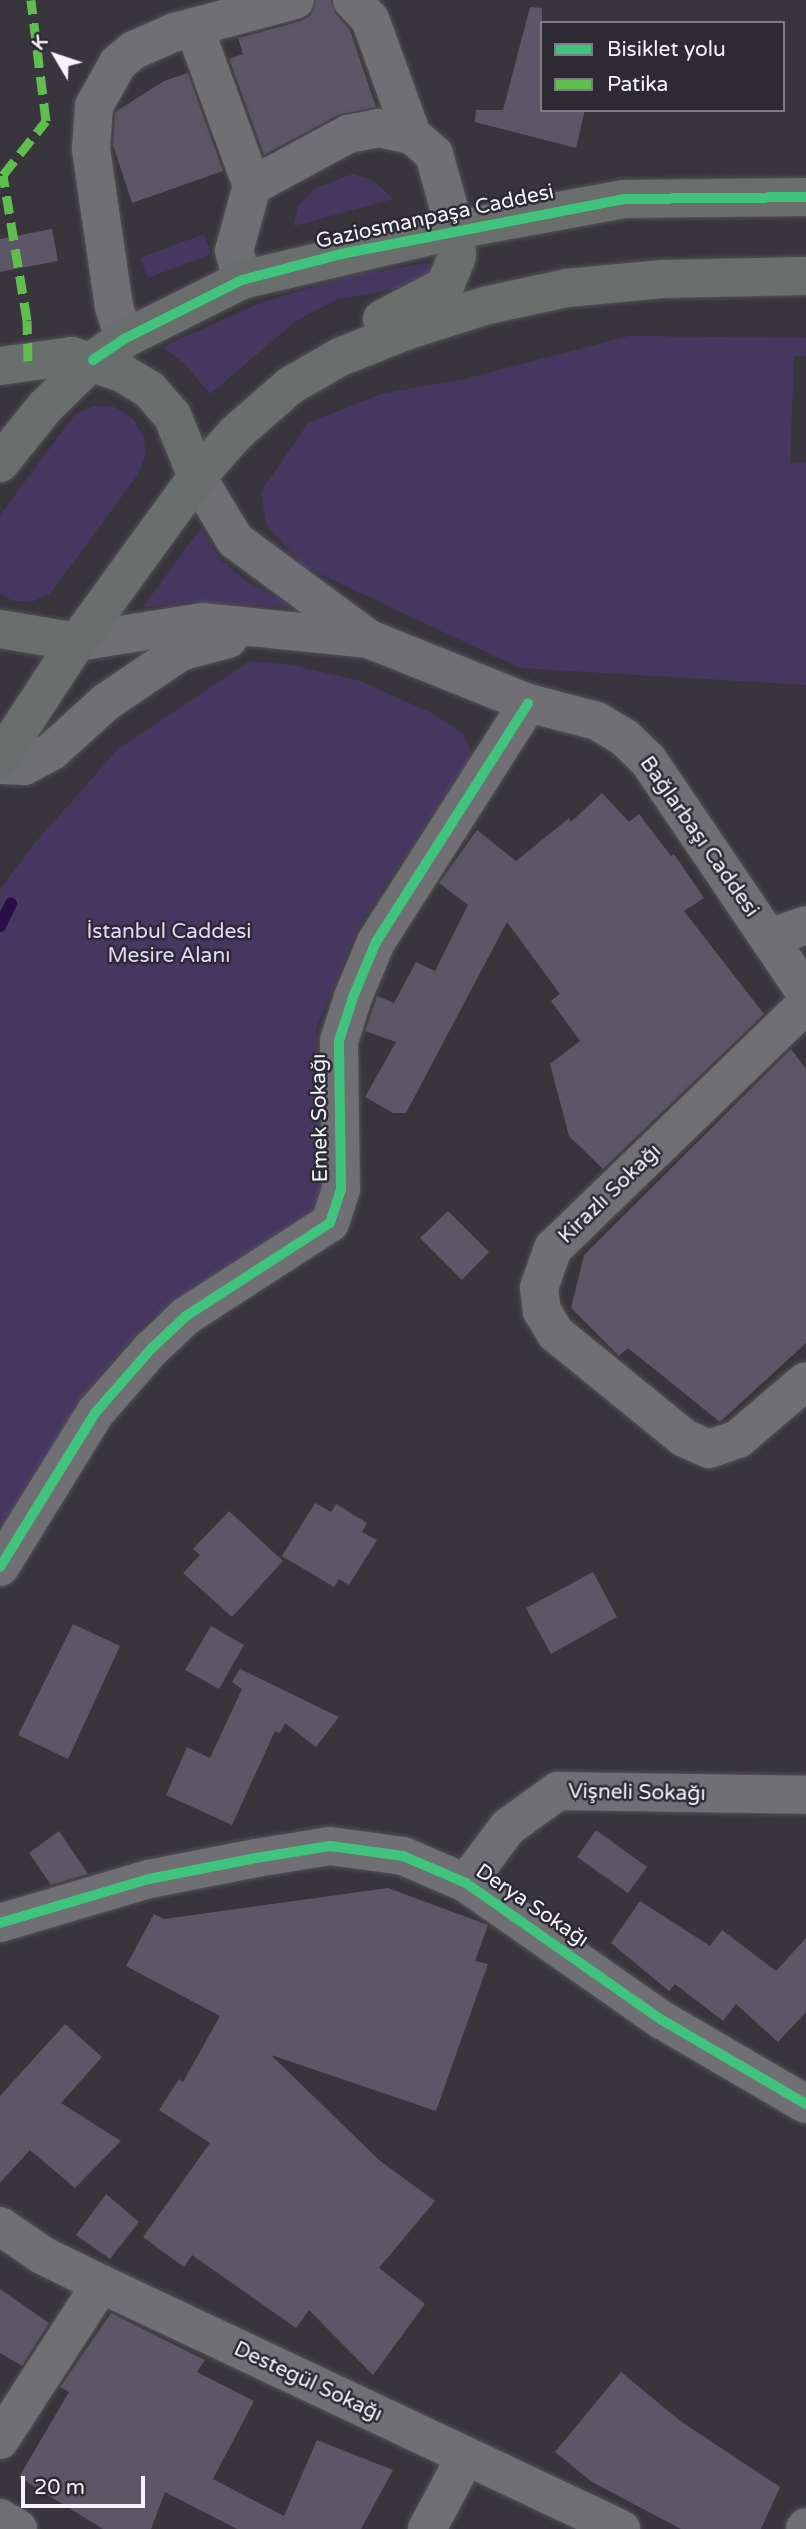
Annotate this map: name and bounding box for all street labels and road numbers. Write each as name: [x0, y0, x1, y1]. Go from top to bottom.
street label: Gaziosmanpaşa Caddesi: [314, 179, 556, 255]
street label: Bağlarbaşı Caddesi: [634, 752, 764, 922]
street label: Emek Sokağı: [306, 1054, 334, 1182]
street label: Kirazlı Sokağı: [554, 1139, 666, 1249]
street label: Vişneli Sokağı: [568, 1779, 706, 1807]
street label: Derya Sokağı: [471, 1859, 593, 1953]
street label: Destegül Sokağı: [230, 2337, 386, 2427]

